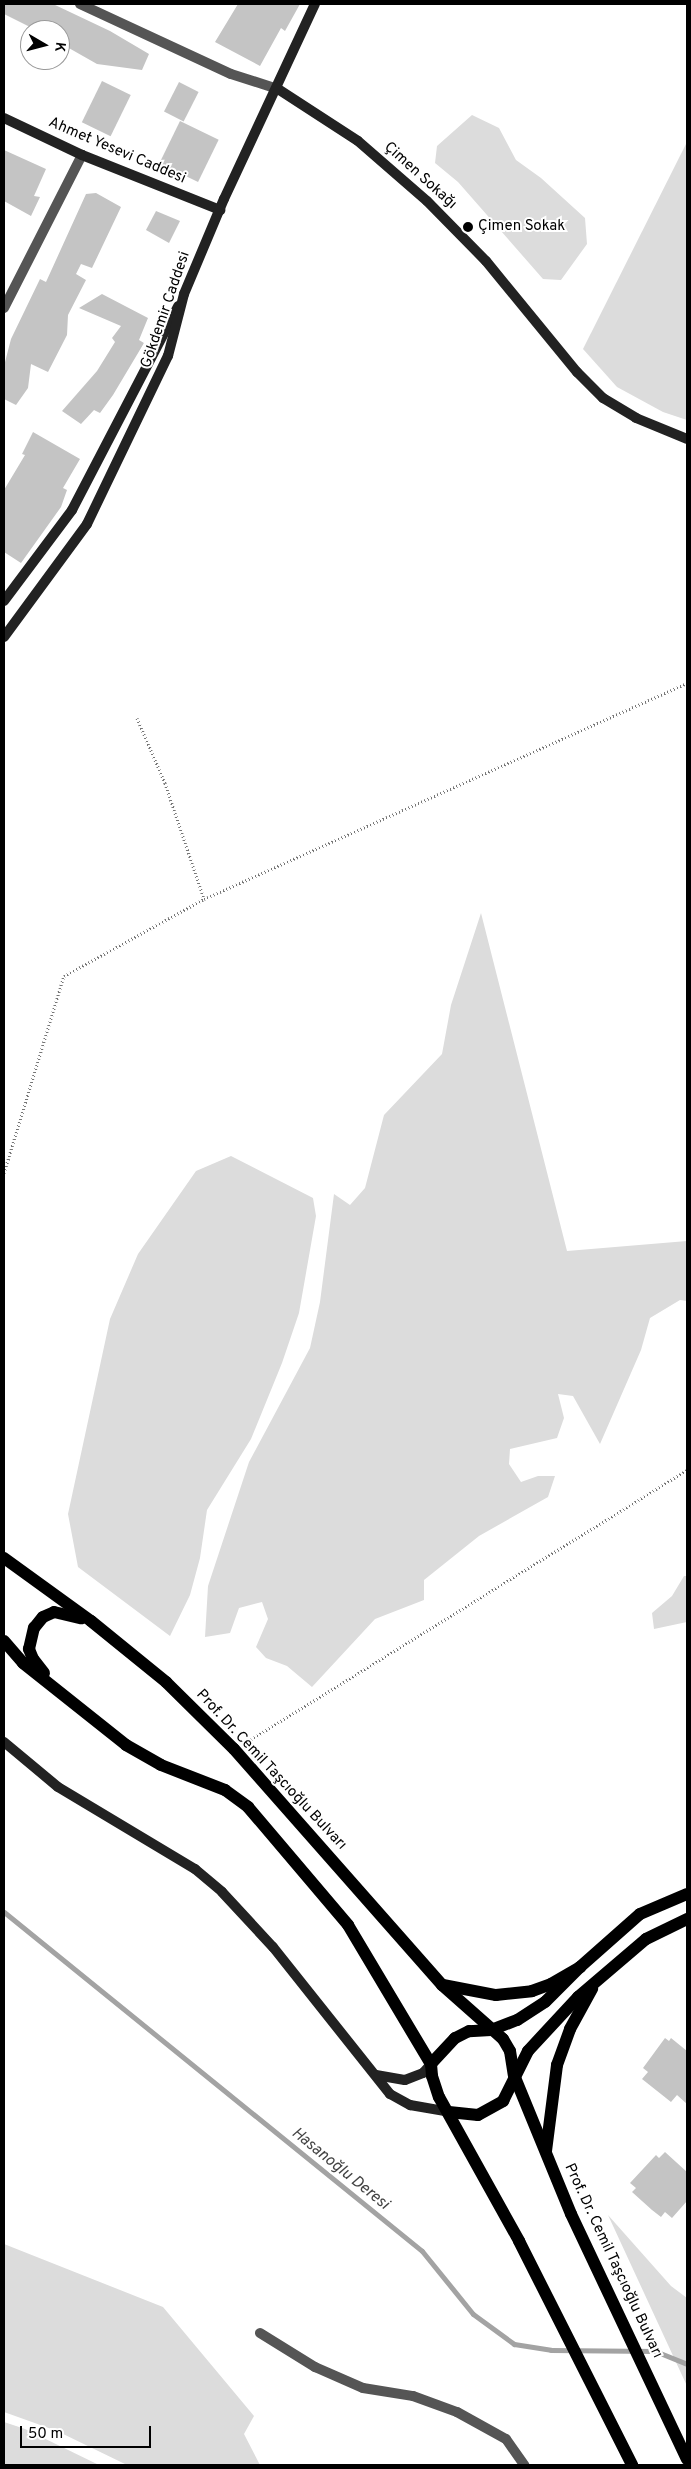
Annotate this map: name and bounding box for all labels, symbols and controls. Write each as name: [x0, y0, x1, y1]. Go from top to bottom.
north arrow: [20, 20, 70, 70]
text: K: [50, 41, 68, 53]
street label: Ahmet Yesevi Caddesi: [45, 114, 189, 188]
street label: Çimen Sokağı: [380, 139, 460, 213]
place label: Çimen Sokak: [478, 218, 565, 236]
marker: Çimen Sokak: [462, 221, 474, 233]
street label: Gökdemir Caddesi: [138, 249, 194, 371]
street label: Prof. Dr. Cemil Taşcıoğlu Bulvarı: [192, 1686, 350, 1854]
water label: Hasanoğlu Deresi: [287, 2124, 393, 2214]
street label: Prof. Dr. Cemil Taşcıoğlu Bulvarı: [560, 2161, 666, 2361]
scale bar: [22, 2416, 154, 2448]
text: 50 m: [28, 2425, 63, 2444]

